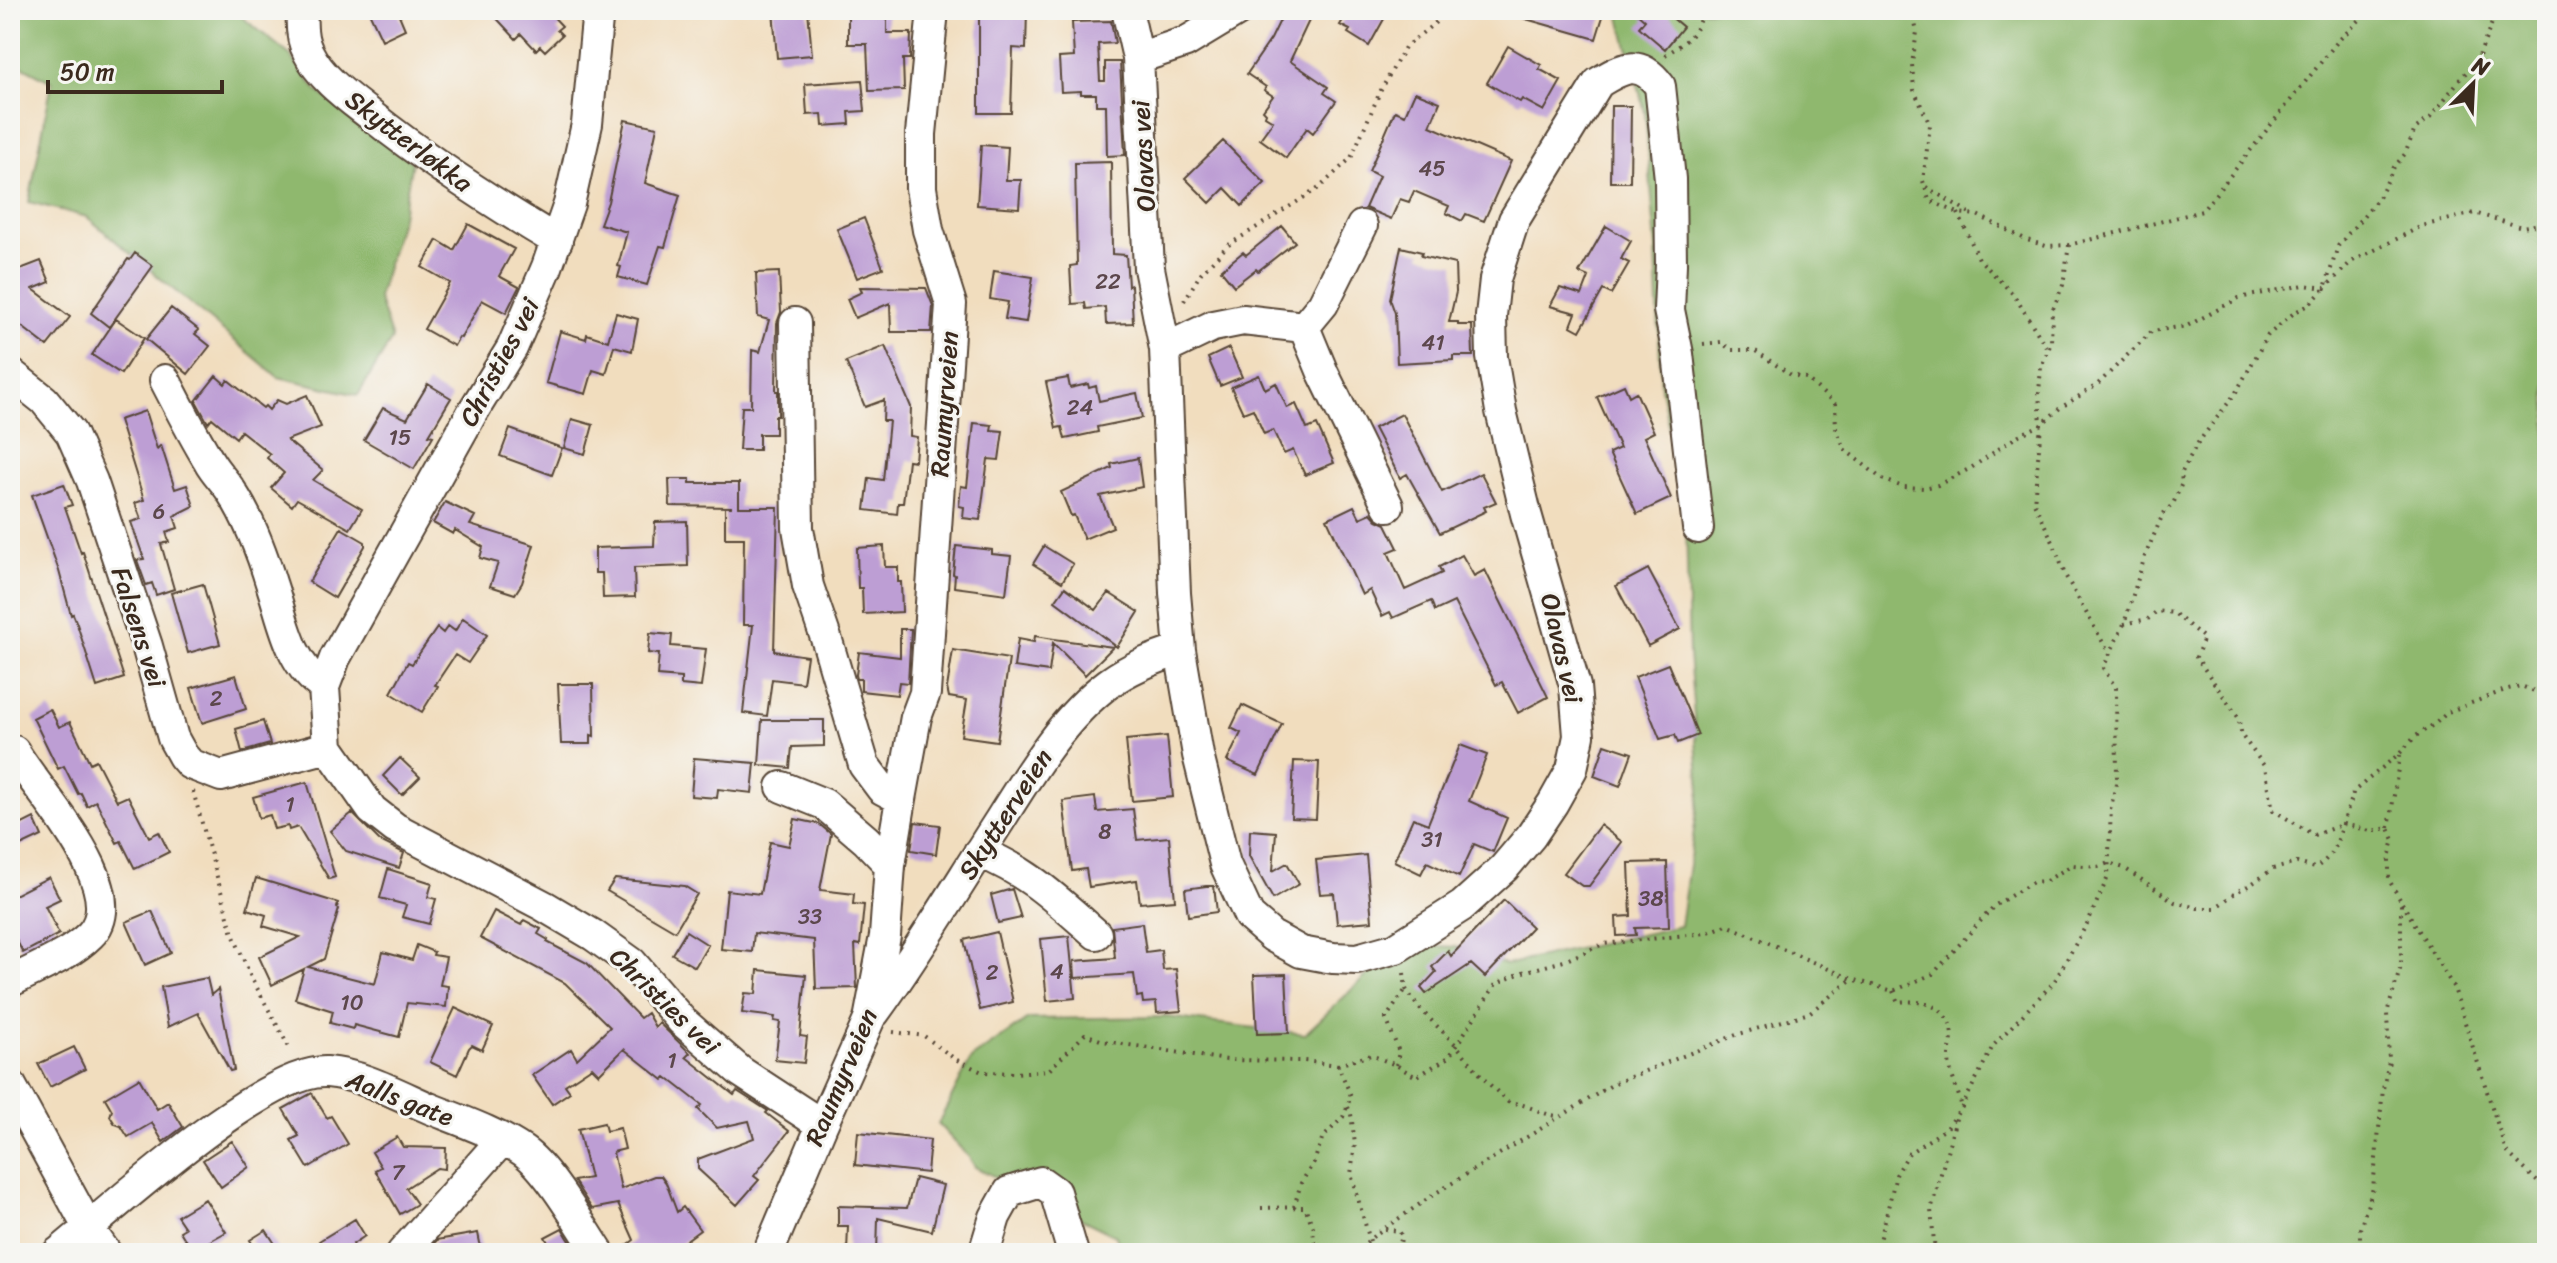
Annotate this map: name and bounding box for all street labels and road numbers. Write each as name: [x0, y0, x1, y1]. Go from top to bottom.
street label: Skytterløkka: [335, 77, 484, 205]
street label: Olavas vei: [1117, 98, 1169, 213]
street label: Christies vei: [446, 288, 553, 435]
street label: Raumyrveien: [916, 330, 972, 478]
street label: Falsens vei: [98, 561, 180, 694]
street label: Olavas vei: [1527, 588, 1597, 708]
street label: Skytterveien: [945, 739, 1065, 889]
street label: Christies vei: [598, 936, 732, 1067]
street label: Raumyrveien: [791, 1001, 891, 1153]
street label: Aalls gate: [338, 1056, 461, 1140]

